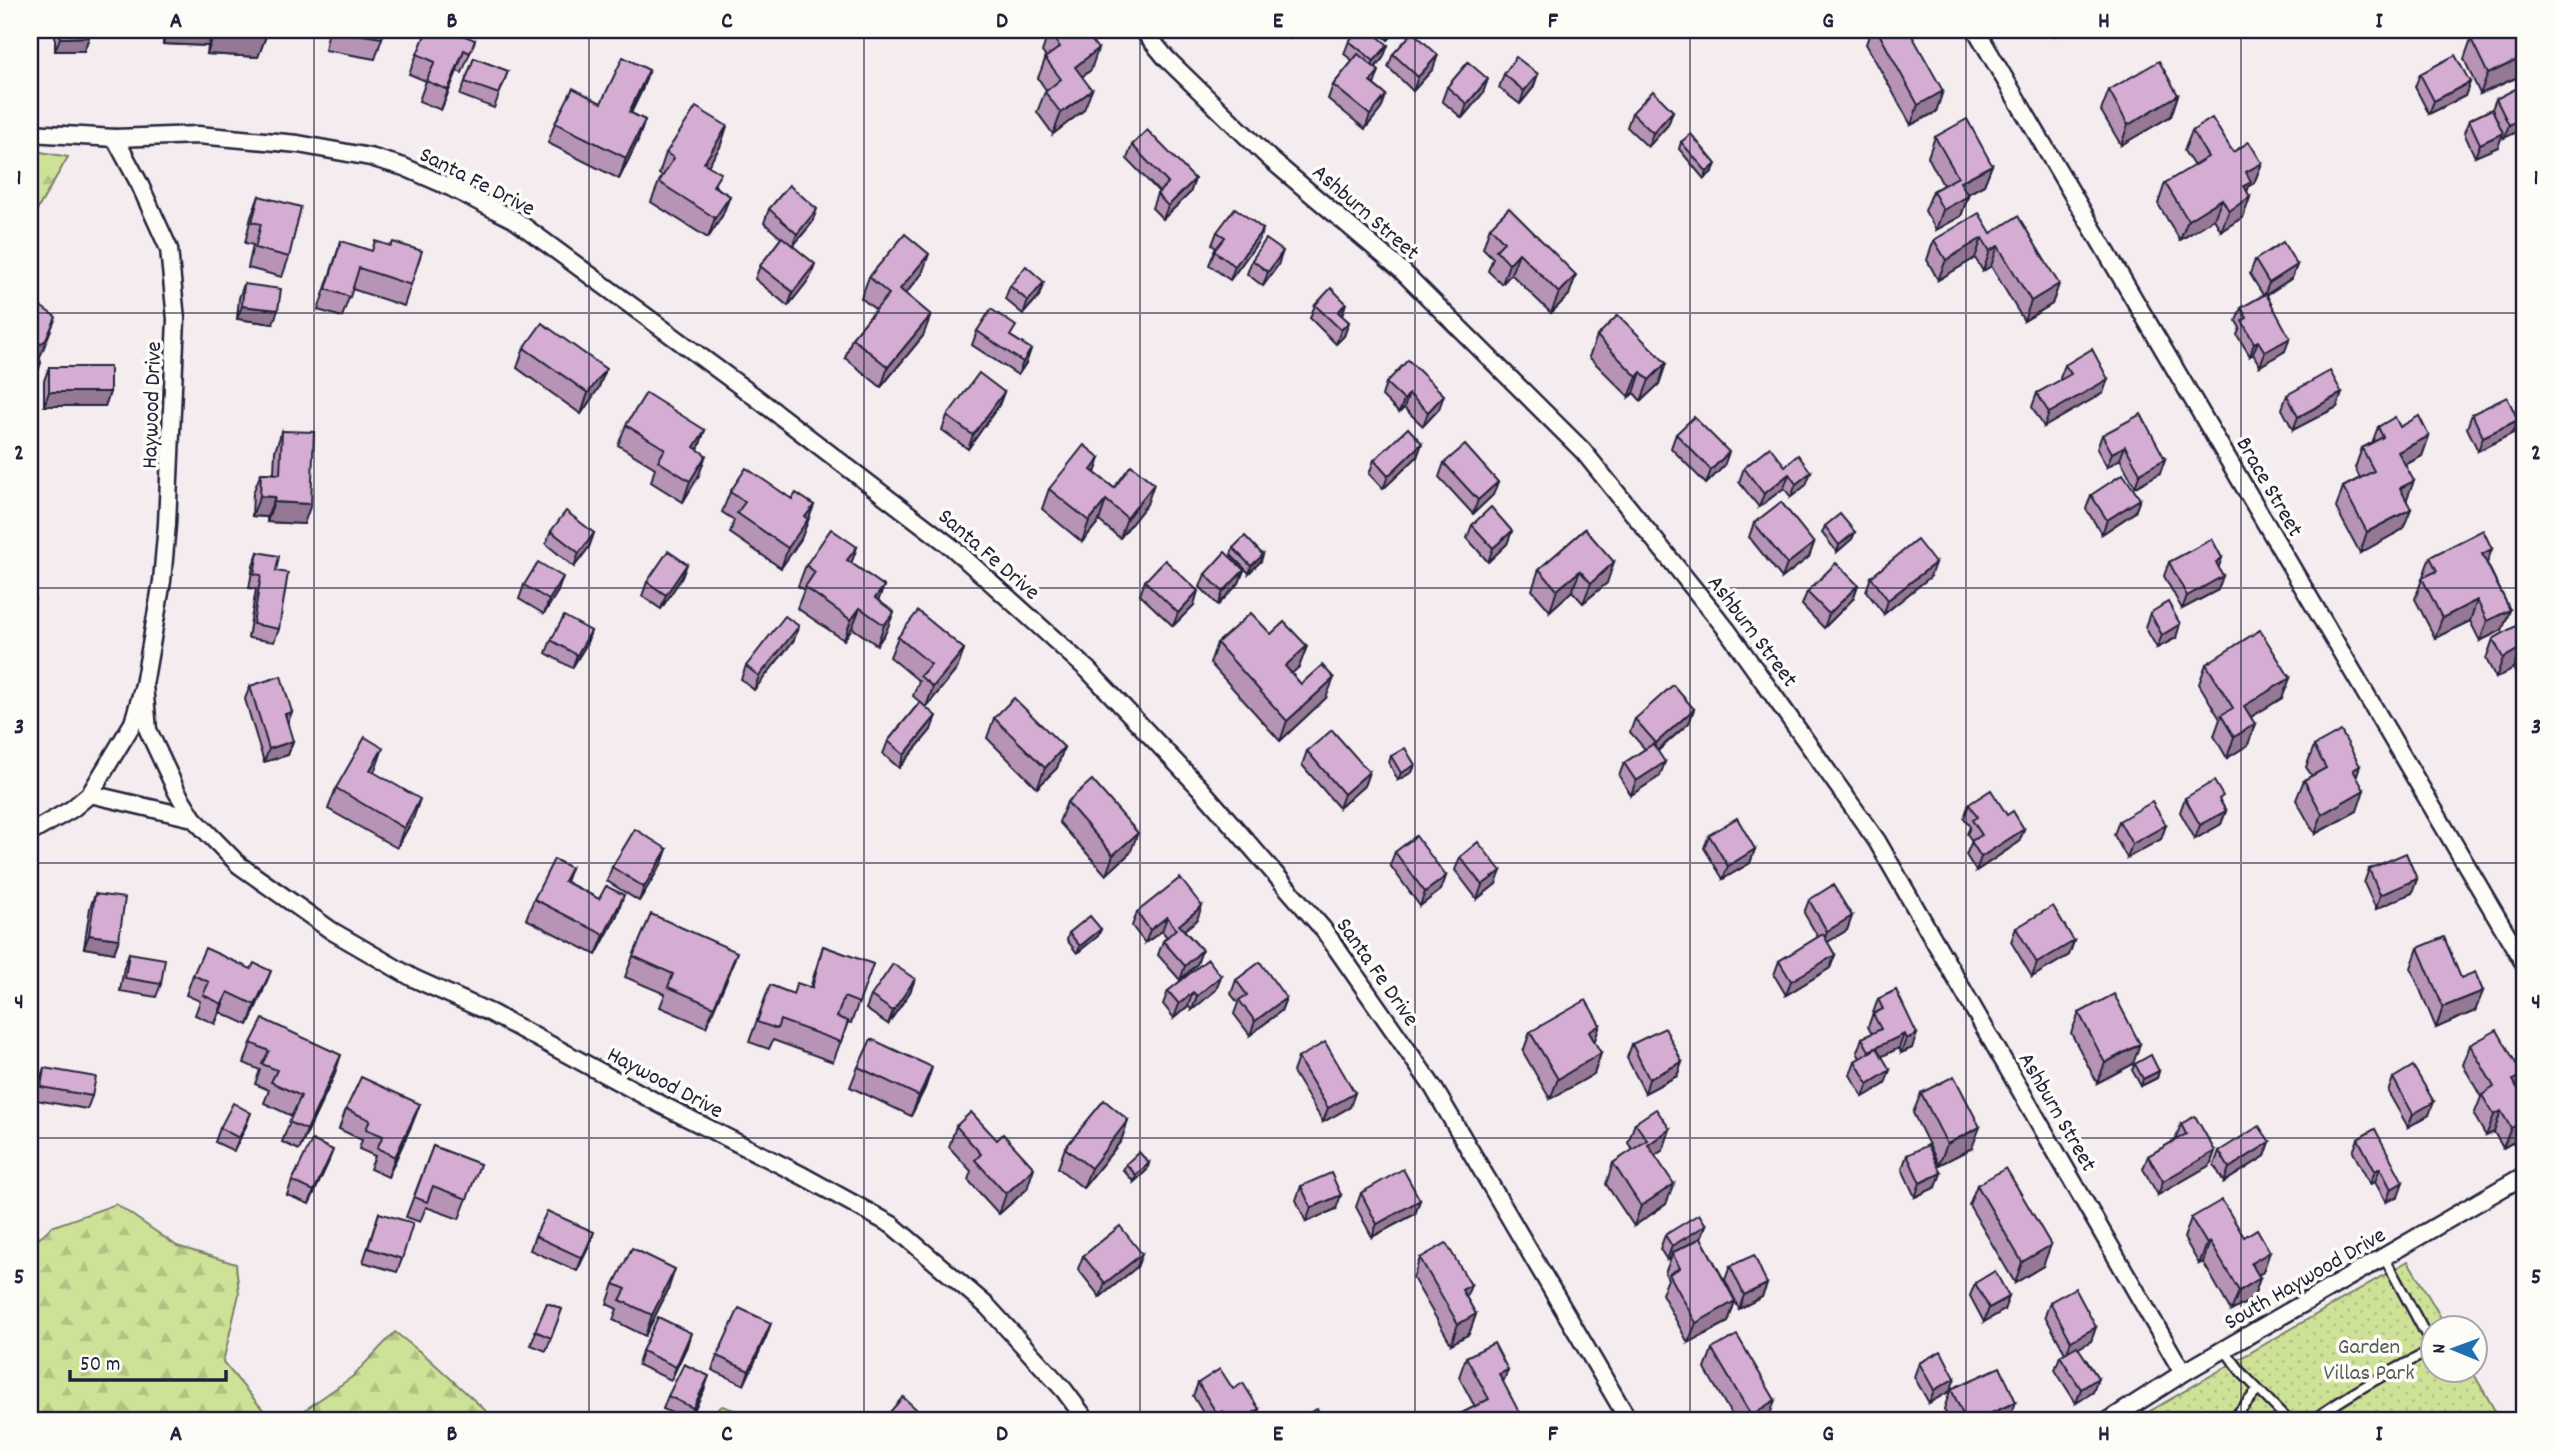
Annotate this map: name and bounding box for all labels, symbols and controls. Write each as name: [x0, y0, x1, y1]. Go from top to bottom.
text: A: [170, 6, 182, 39]
text: B: [447, 6, 458, 39]
text: C: [721, 6, 733, 39]
text: D: [996, 6, 1008, 39]
text: E: [1273, 6, 1284, 39]
text: F: [1548, 6, 1559, 39]
text: G: [1822, 6, 1834, 39]
text: H: [2098, 6, 2110, 39]
text: I: [2375, 6, 2383, 39]
street label: Santa Fe Drive: [413, 140, 540, 226]
street label: Ashburn Street: [1304, 158, 1426, 270]
text: 1: [16, 163, 22, 196]
text: 1: [2533, 163, 2539, 196]
street label: Haywood Drive: [135, 341, 172, 469]
street label: Brace Street: [2226, 432, 2310, 544]
text: 2: [14, 438, 24, 471]
text: 2: [2531, 438, 2541, 471]
street label: Santa Fe Drive: [929, 502, 1046, 609]
street label: Ashburn Street: [1698, 569, 1804, 695]
text: 3: [14, 712, 24, 745]
text: 3: [2531, 712, 2541, 745]
street label: Santa Fe Drive: [1326, 912, 1426, 1034]
text: 4: [14, 987, 24, 1020]
text: 4: [2531, 987, 2541, 1020]
street label: Haywood Drive: [600, 1040, 728, 1129]
street label: Ashburn Street: [2008, 1047, 2104, 1179]
street label: South Haywood Drive: [2219, 1220, 2393, 1340]
text: 5: [14, 1262, 24, 1295]
text: 5: [2531, 1262, 2541, 1295]
north arrow: [2418, 1314, 2488, 1384]
park label: Garden Villas Park: [2323, 1332, 2415, 1391]
scale bar: [70, 1339, 226, 1383]
text: N: [2427, 1344, 2454, 1354]
text: 50 m: [80, 1351, 120, 1381]
text: A: [170, 1419, 182, 1451]
text: B: [447, 1419, 458, 1451]
text: C: [721, 1419, 733, 1451]
text: D: [996, 1419, 1008, 1451]
text: E: [1273, 1419, 1284, 1451]
text: F: [1548, 1419, 1559, 1451]
text: G: [1822, 1419, 1834, 1451]
text: H: [2098, 1419, 2110, 1451]
text: I: [2375, 1419, 2383, 1451]

